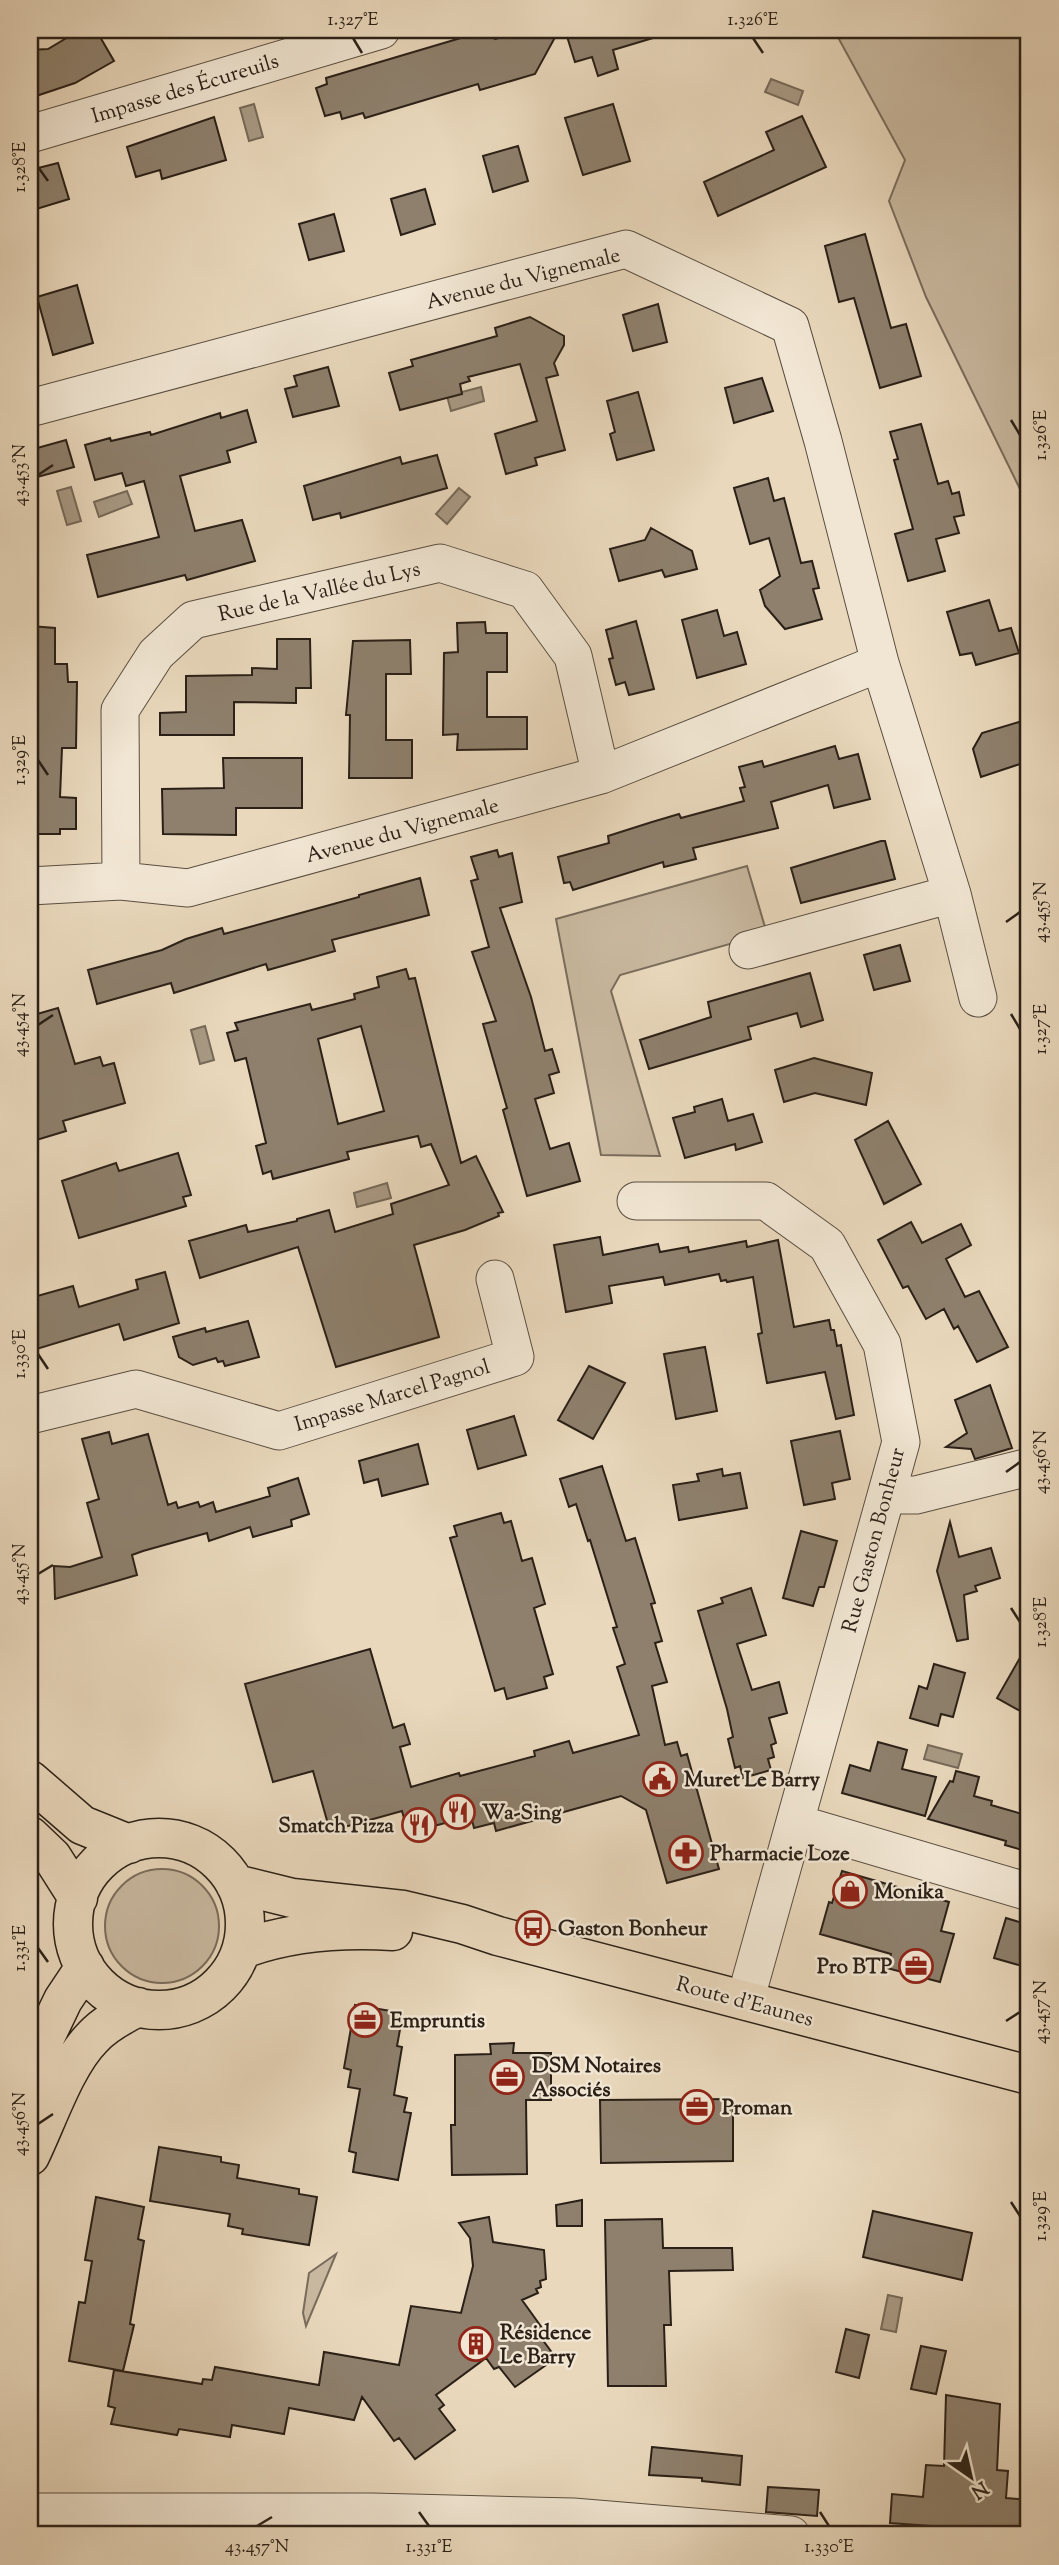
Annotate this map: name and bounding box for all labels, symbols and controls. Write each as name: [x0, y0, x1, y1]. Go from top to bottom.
text: 1.327°E: [328, 8, 379, 34]
text: 1.326°E: [728, 8, 779, 34]
street label: Impasse des Écureuils: [88, 47, 283, 133]
text: 1.328°E: [8, 141, 34, 192]
street label: Avenue du Vignemale: [423, 241, 624, 319]
text: 1.326°E: [1029, 409, 1055, 460]
text: 43.453°N: [8, 444, 34, 506]
street label: Rue de la Vallée du Lys: [215, 555, 424, 631]
text: 1.329°E: [8, 735, 34, 785]
street label: Avenue du Vignemale: [302, 792, 503, 872]
text: 43.455°N: [1029, 881, 1055, 943]
text: 43.454°N: [8, 993, 34, 1057]
text: 1.327°E: [1029, 1003, 1055, 1054]
text: 1.330°E: [8, 1329, 34, 1379]
street label: Impasse Marcel Pagnol: [291, 1353, 494, 1441]
text: 43.456°N: [1029, 1430, 1055, 1494]
street label: Rue Gaston Bonheur: [836, 1445, 914, 1636]
text: 43.455°N: [8, 1543, 34, 1605]
text: 1.328°E: [1029, 1596, 1055, 1647]
public building icon: Muret Le Barry: [641, 1760, 679, 1798]
place label: Muret Le Barry: [684, 1766, 821, 1796]
restaurant icon: Wa-Sing: [439, 1793, 477, 1831]
place label: Wa-Sing: [482, 1799, 562, 1829]
restaurant icon: Smatch Pizza: [400, 1806, 438, 1844]
place label: Smatch Pizza: [278, 1812, 394, 1842]
pharmacy icon: Pharmacie Loze: [667, 1834, 705, 1872]
place label: Pharmacie Loze: [710, 1840, 850, 1870]
shop icon: Monika: [831, 1872, 869, 1910]
place label: Monika: [874, 1878, 944, 1908]
bus stop icon: Gaston Bonheur: [514, 1909, 552, 1947]
place label: Gaston Bonheur: [558, 1915, 708, 1945]
text: 1.331°E: [8, 1924, 34, 1971]
office icon: Pro BTP: [897, 1947, 935, 1985]
place label: Pro BTP: [817, 1953, 892, 1983]
street label: Route d'Eaunes: [672, 1970, 817, 2036]
text: 43.457°N: [1029, 1980, 1055, 2044]
office icon: Empruntis: [346, 2001, 384, 2039]
place label: Empruntis: [390, 2007, 485, 2037]
place label: DSM Notaires Associés: [532, 2052, 661, 2106]
office icon: DSM Notaires Associés: [488, 2058, 526, 2096]
office icon: Proman: [678, 2088, 716, 2126]
text: 43.456°N: [8, 2092, 34, 2156]
place label: Proman: [722, 2094, 793, 2124]
text: 1.329°E: [1029, 2191, 1055, 2241]
place label: Résidence Le Barry: [500, 2319, 592, 2373]
building icon: Résidence Le Barry: [457, 2325, 495, 2363]
north arrow: [936, 2442, 1006, 2512]
text: N: [965, 2474, 993, 2504]
text: 43.457°N: [225, 2535, 289, 2561]
text: 1.331°E: [406, 2535, 453, 2561]
text: 1.330°E: [804, 2535, 854, 2561]

